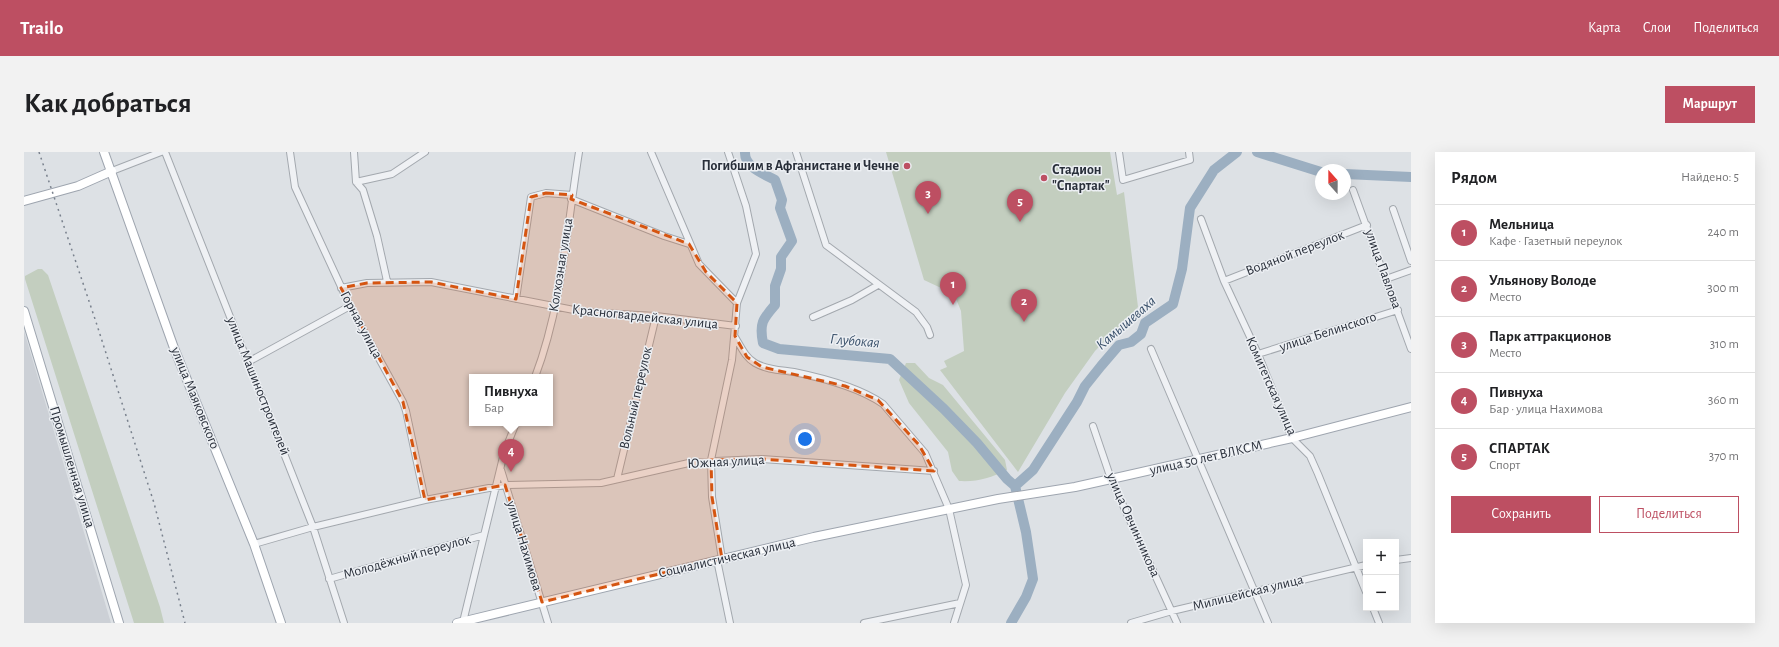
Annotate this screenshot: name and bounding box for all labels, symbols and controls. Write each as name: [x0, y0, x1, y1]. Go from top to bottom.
text: Trailo: [20, 19, 63, 38]
text: Карта: [1588, 21, 1621, 35]
text: Слои: [1643, 21, 1671, 35]
text: Поделиться: [1693, 21, 1759, 35]
button: Маршрут: [1665, 86, 1755, 123]
text: Как добраться: [24, 90, 192, 118]
place label: Погибшим в Афганистане и Чечне: [701, 159, 899, 173]
marker: Погибшим в Афганистане и Чечне: [902, 161, 912, 171]
place label: Стадион "Спартак": [1052, 163, 1110, 193]
north arrow: [1315, 164, 1351, 200]
text: Рядом: [1451, 169, 1497, 186]
text: Найдено: 5: [1681, 171, 1739, 184]
marker: Стадион "Спартак": [1039, 173, 1049, 183]
pin: 3: [915, 181, 941, 214]
pin: 5: [1007, 189, 1033, 222]
street label: Колхозная улица: [547, 216, 575, 313]
text: Мельница: [1489, 217, 1554, 232]
street label: улица Павлова: [1362, 226, 1404, 311]
text: 1: [1462, 226, 1466, 239]
text: 240 m: [1707, 226, 1739, 239]
street label: Водяной переулок: [1244, 228, 1347, 278]
text: Кафе · Газетный переулок: [1489, 235, 1622, 248]
pin: 1: [940, 272, 966, 305]
text: Ульянову Володе: [1489, 273, 1596, 288]
text: 2: [1461, 282, 1467, 295]
text: 300 m: [1707, 282, 1739, 295]
street label: Горная улица: [337, 289, 385, 362]
pin: 2: [1011, 289, 1037, 322]
text: Место: [1489, 291, 1521, 304]
water label: Камышеваха: [1093, 293, 1159, 353]
street label: Красногвардейская улица: [571, 302, 719, 332]
street label: улица Белинского: [1277, 310, 1378, 355]
street label: улица Машиностроителей: [223, 314, 292, 457]
text: Парк аттракционов: [1489, 329, 1611, 344]
water label: Глубокая: [830, 331, 880, 351]
street label: Комитетская улица: [1243, 334, 1299, 438]
text: 3: [1461, 338, 1467, 351]
text: 310 m: [1710, 338, 1739, 351]
street label: улица Маяковского: [168, 344, 222, 451]
street label: Вольный переулок: [617, 345, 655, 451]
text: Место: [1489, 347, 1521, 360]
popup: [469, 374, 553, 426]
text: Пивнуха: [484, 384, 538, 399]
text: Пивнуха: [1489, 385, 1543, 400]
text: 4: [1461, 394, 1467, 407]
text: 360 m: [1708, 394, 1739, 407]
text: Бар: [484, 402, 504, 415]
text: Бар · улица Нахимова: [1489, 403, 1603, 416]
street label: Промышленная улица: [47, 405, 97, 530]
your location: [795, 429, 815, 449]
street label: улица 50 лет ВЛКСМ: [1147, 438, 1264, 478]
pin: 4: [498, 439, 524, 472]
text: СПАРТАК: [1489, 441, 1550, 456]
text: 5: [1461, 450, 1467, 463]
text: 370 m: [1709, 450, 1739, 463]
street label: Южная улица: [687, 453, 766, 471]
text: Спорт: [1489, 459, 1520, 472]
street label: улица Овчинникова: [1103, 470, 1163, 580]
button: Сохранить: [1451, 496, 1591, 533]
button: Поделиться: [1599, 496, 1739, 533]
street label: улица Нахимова: [503, 498, 545, 593]
street label: Молодёжный переулок: [342, 532, 473, 582]
street label: Социалистическая улица: [657, 535, 798, 581]
map controls: [1363, 539, 1399, 611]
button: +: [1363, 539, 1399, 575]
street label: Милицейская улица: [1191, 572, 1306, 614]
button: −: [1363, 575, 1399, 611]

